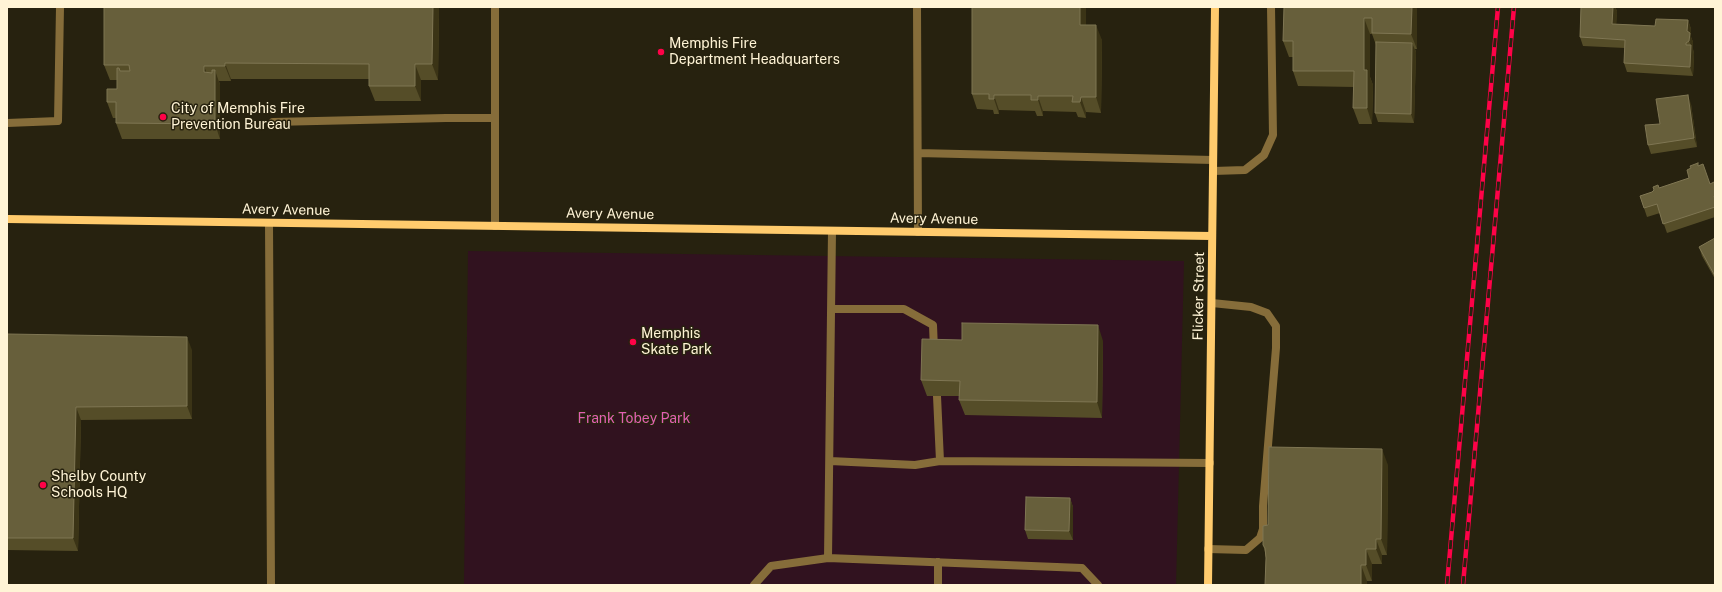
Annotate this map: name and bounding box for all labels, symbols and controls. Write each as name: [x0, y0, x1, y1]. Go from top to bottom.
place label: Memphis Fire Department Headquarters: [669, 36, 840, 68]
marker: Memphis Fire Department Headquarters: [656, 47, 666, 57]
place label: City of Memphis Fire Prevention Bureau: [171, 101, 305, 134]
marker: City of Memphis Fire Prevention Bureau: [158, 112, 168, 122]
street label: Avery Avenue: [242, 201, 330, 219]
street label: Avery Avenue: [566, 205, 654, 223]
street label: Avery Avenue: [890, 210, 978, 228]
street label: Flicker Street: [1190, 252, 1208, 340]
place label: Memphis Skate Park: [641, 326, 712, 358]
marker: Memphis Skate Park: [628, 337, 638, 347]
park label: Frank Tobey Park: [578, 411, 690, 427]
place label: Shelby County Schools HQ: [51, 469, 146, 502]
marker: Shelby County Schools HQ: [38, 480, 48, 490]

